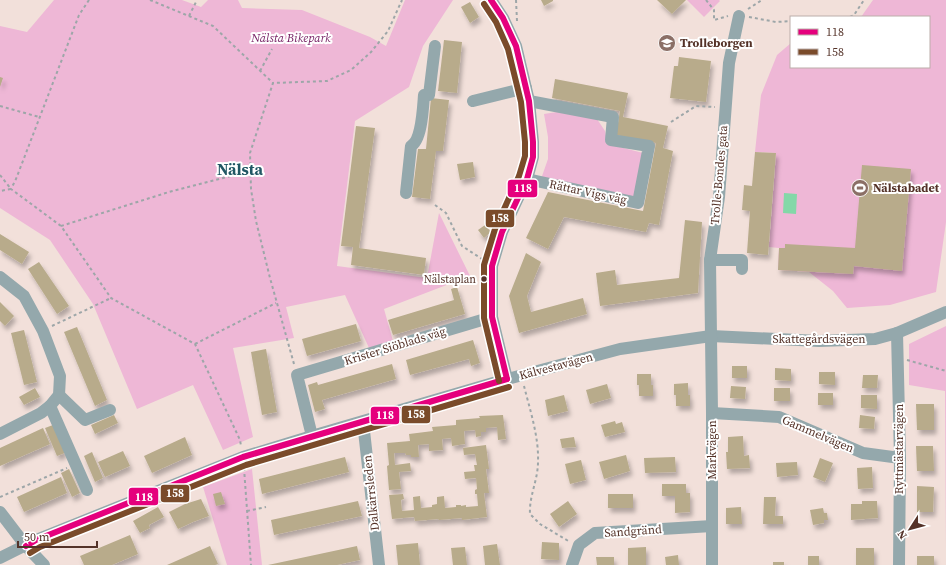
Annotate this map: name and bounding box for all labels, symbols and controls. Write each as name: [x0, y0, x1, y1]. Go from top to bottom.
legend: [790, 16, 930, 68]
text: 118: [826, 24, 844, 40]
park label: Nälsta Bikepark: [250, 30, 331, 46]
school or university icon: Trolleborgen: [657, 33, 677, 53]
place label: Trolleborgen: [680, 35, 753, 51]
text: 158: [826, 44, 844, 60]
street label: Trolle-Bondes gata: [707, 124, 731, 225]
district label: Nälsta: [217, 158, 264, 180]
street label: Rättar Vigs väg: [548, 176, 628, 208]
sports icon: Nälstabadet: [850, 178, 870, 198]
line badge: 118: [507, 179, 538, 198]
place label: Nälstabadet: [873, 180, 940, 196]
text: 118: [514, 181, 532, 196]
line badge: 158: [485, 209, 515, 228]
text: 158: [491, 211, 509, 226]
place label: Nälstaplan: [424, 272, 476, 287]
marker: Nälstaplan: [479, 274, 489, 284]
street label: Krister Siöblads väg: [342, 323, 448, 369]
street label: Skattegårdsvägen: [772, 331, 866, 347]
street label: Kälvestavägen: [517, 348, 595, 384]
street label: Ryttmästarvägen: [891, 404, 907, 494]
line badge: 158: [401, 405, 431, 424]
line badge: 118: [370, 406, 400, 425]
text: 158: [407, 407, 425, 422]
text: 118: [376, 408, 394, 423]
street label: Gammelvägen: [780, 412, 856, 456]
street label: Markvägen: [704, 420, 720, 480]
street label: Dalkärrsleden: [359, 454, 383, 532]
line badge: 158: [160, 484, 190, 503]
text: 158: [166, 486, 184, 501]
line badge: 118: [128, 487, 159, 506]
text: 118: [135, 490, 153, 505]
north arrow: [890, 509, 930, 549]
street label: Sandgränd: [604, 521, 662, 541]
scale bar: [18, 523, 97, 549]
text: N: [894, 527, 911, 542]
text: 50 m: [24, 529, 50, 545]

